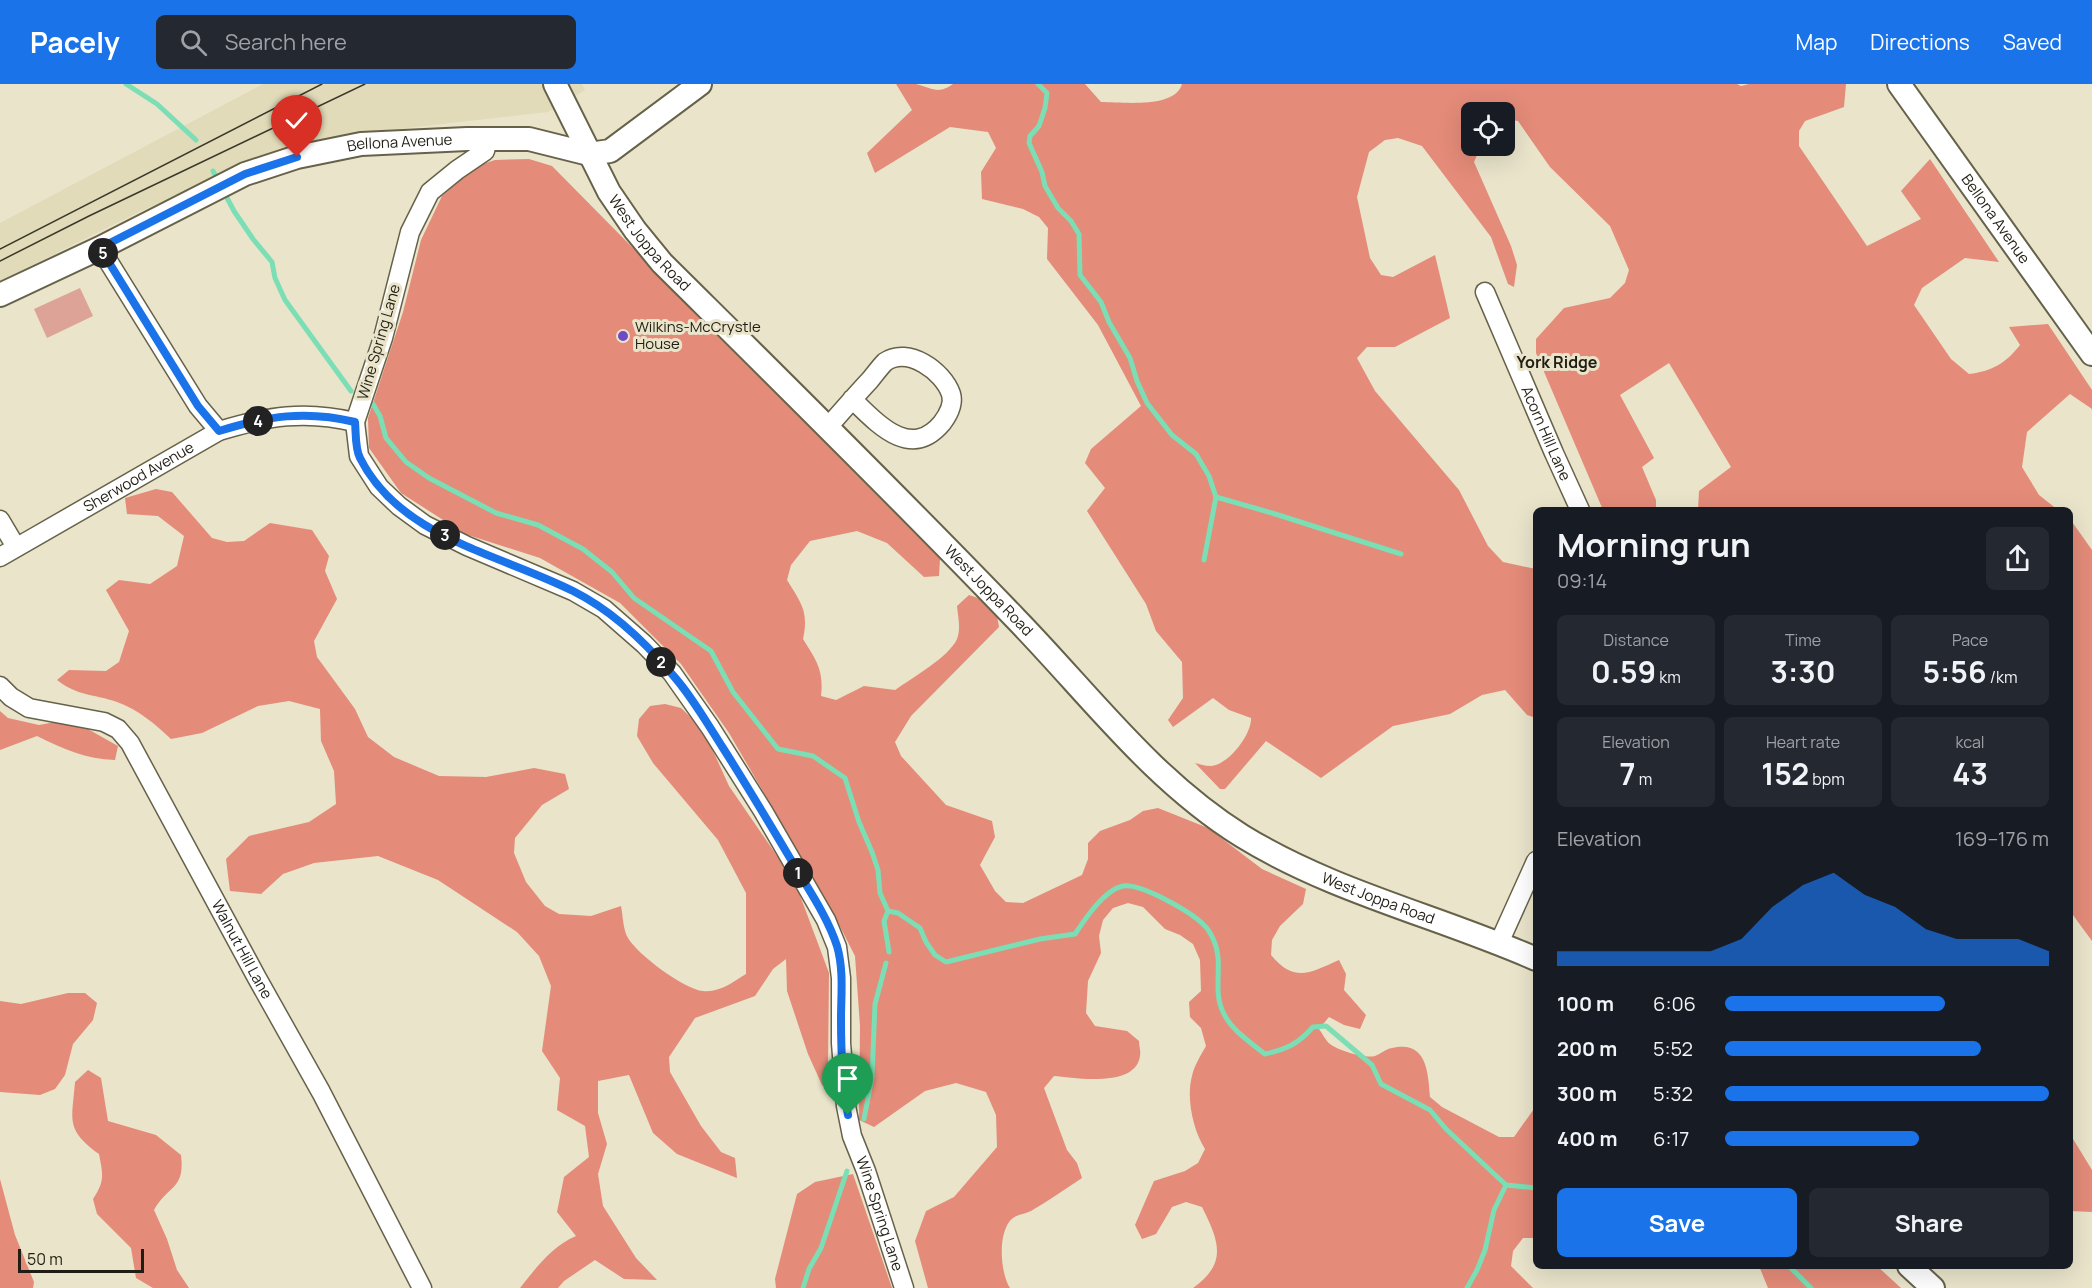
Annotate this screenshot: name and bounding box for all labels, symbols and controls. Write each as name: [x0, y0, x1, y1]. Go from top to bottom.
search box: [156, 15, 576, 69]
text: Pacely: [30, 23, 120, 61]
icon: search: [177, 26, 210, 59]
text: Search here: [225, 27, 347, 57]
text: Map: [1796, 28, 1837, 56]
text: Directions: [1870, 28, 1970, 56]
text: Saved: [2003, 28, 2062, 56]
pin: [271, 95, 322, 157]
map controls: [1461, 102, 1515, 156]
button: locate: [1461, 102, 1515, 156]
icon: check: [280, 104, 313, 137]
street label: Bellona Avenue: [345, 129, 453, 157]
street label: Bellona Avenue: [1957, 170, 2035, 268]
street label: West Joppa Road: [604, 190, 696, 296]
pin: 5: [88, 238, 118, 268]
text: 5: [98, 242, 108, 264]
street label: Wine Spring Lane: [352, 281, 405, 402]
place label: Wilkins-McCrystle House: [635, 316, 761, 354]
marker: Wilkins-McCrystle House: [616, 329, 630, 343]
district label: York Ridge: [1517, 351, 1598, 373]
street label: Acorn Hill Lane: [1517, 383, 1576, 484]
pin: 4: [243, 406, 273, 436]
text: 4: [253, 410, 263, 432]
street label: Sherwood Avenue: [79, 436, 198, 517]
pin: 3: [430, 520, 460, 550]
text: Morning run: [1557, 522, 1751, 567]
text: 3: [440, 524, 450, 546]
button: share: [1986, 527, 2049, 590]
street label: West Joppa Road: [940, 540, 1038, 640]
text: 09:14: [1557, 567, 1607, 594]
text: Distance: [1603, 629, 1669, 651]
text: Time: [1785, 629, 1821, 651]
text: Pace: [1952, 629, 1988, 651]
pin: 2: [646, 647, 676, 677]
text: 2: [656, 651, 666, 673]
text: 0.59: [1591, 651, 1656, 692]
text: 3:30: [1771, 651, 1835, 692]
text: 5:56: [1923, 651, 1987, 692]
text: km: [1656, 666, 1681, 688]
text: /km: [1987, 666, 2018, 688]
text: Elevation: [1602, 731, 1670, 753]
text: Heart rate: [1766, 731, 1840, 753]
text: kcal: [1955, 731, 1985, 753]
text: 7: [1620, 753, 1636, 794]
text: 152: [1761, 753, 1809, 794]
text: 43: [1952, 753, 1988, 794]
text: m: [1636, 768, 1652, 790]
text: bpm: [1809, 768, 1845, 790]
text: Elevation: [1557, 825, 1641, 852]
text: 169–176 m: [1955, 825, 2049, 852]
pin: 1: [783, 858, 813, 888]
text: 1: [794, 862, 802, 884]
street label: West Joppa Road: [1319, 867, 1438, 929]
street label: Walnut Hill Lane: [207, 896, 278, 1003]
text: 100 m: [1557, 990, 1614, 1017]
text: 6:06: [1653, 990, 1696, 1017]
text: 200 m: [1557, 1035, 1617, 1062]
text: 5:52: [1653, 1035, 1693, 1062]
pin: [822, 1053, 873, 1115]
icon: arrive: [831, 1062, 864, 1095]
text: 300 m: [1557, 1080, 1617, 1107]
text: 5:32: [1653, 1080, 1693, 1107]
text: 400 m: [1557, 1125, 1617, 1152]
text: 6:17: [1653, 1125, 1689, 1152]
street label: Wine Spring Lane: [851, 1153, 909, 1274]
button: Save: [1557, 1188, 1797, 1257]
button: Share: [1809, 1188, 2049, 1257]
scale bar: [18, 1246, 144, 1274]
text: 50 m: [27, 1248, 63, 1270]

